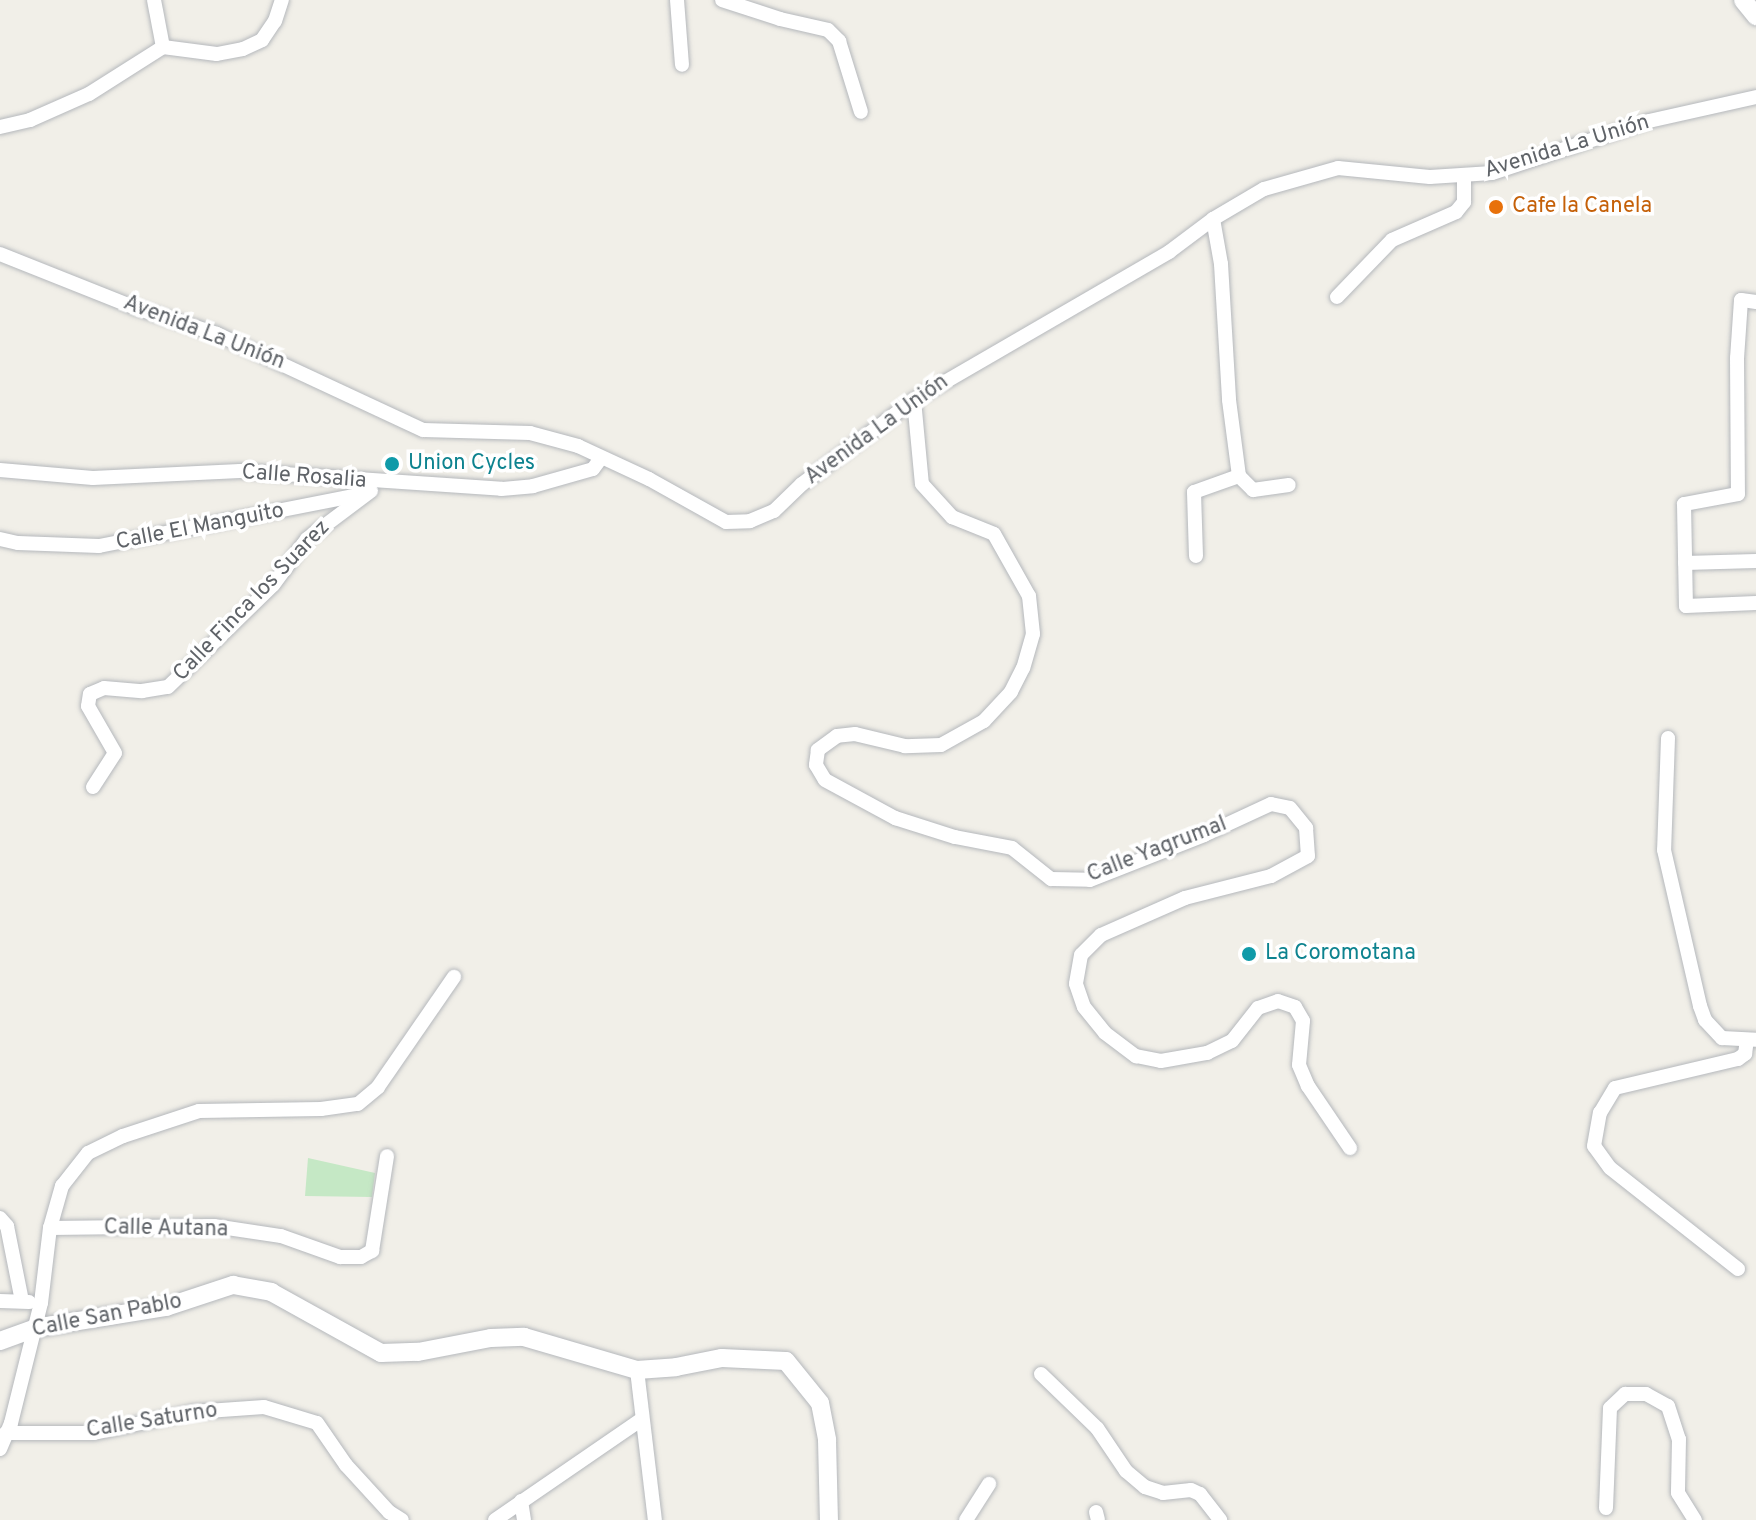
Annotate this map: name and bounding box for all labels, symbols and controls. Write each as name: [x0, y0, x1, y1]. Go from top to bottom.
street label: Avenida La Unión: [1481, 109, 1653, 185]
place label: Cafe la Canela: [1512, 194, 1652, 220]
marker: Cafe la Canela: [1487, 198, 1505, 216]
street label: Avenida La Unión: [119, 290, 289, 376]
street label: Avenida La Unión: [800, 369, 954, 491]
place label: Union Cycles: [408, 451, 535, 477]
marker: Union Cycles: [383, 455, 401, 473]
street label: Calle Rosalia: [241, 459, 367, 495]
street label: Calle El Manguito: [114, 498, 286, 556]
street label: Calle Finca los Suarez: [168, 515, 336, 687]
street label: Calle Yagrumal: [1083, 811, 1231, 889]
place label: La Coromotana: [1265, 941, 1416, 967]
marker: La Coromotana: [1240, 945, 1258, 963]
street label: Calle Autana: [103, 1215, 229, 1243]
street label: Calle San Pablo: [30, 1289, 184, 1343]
street label: Calle Saturno: [84, 1398, 220, 1444]

